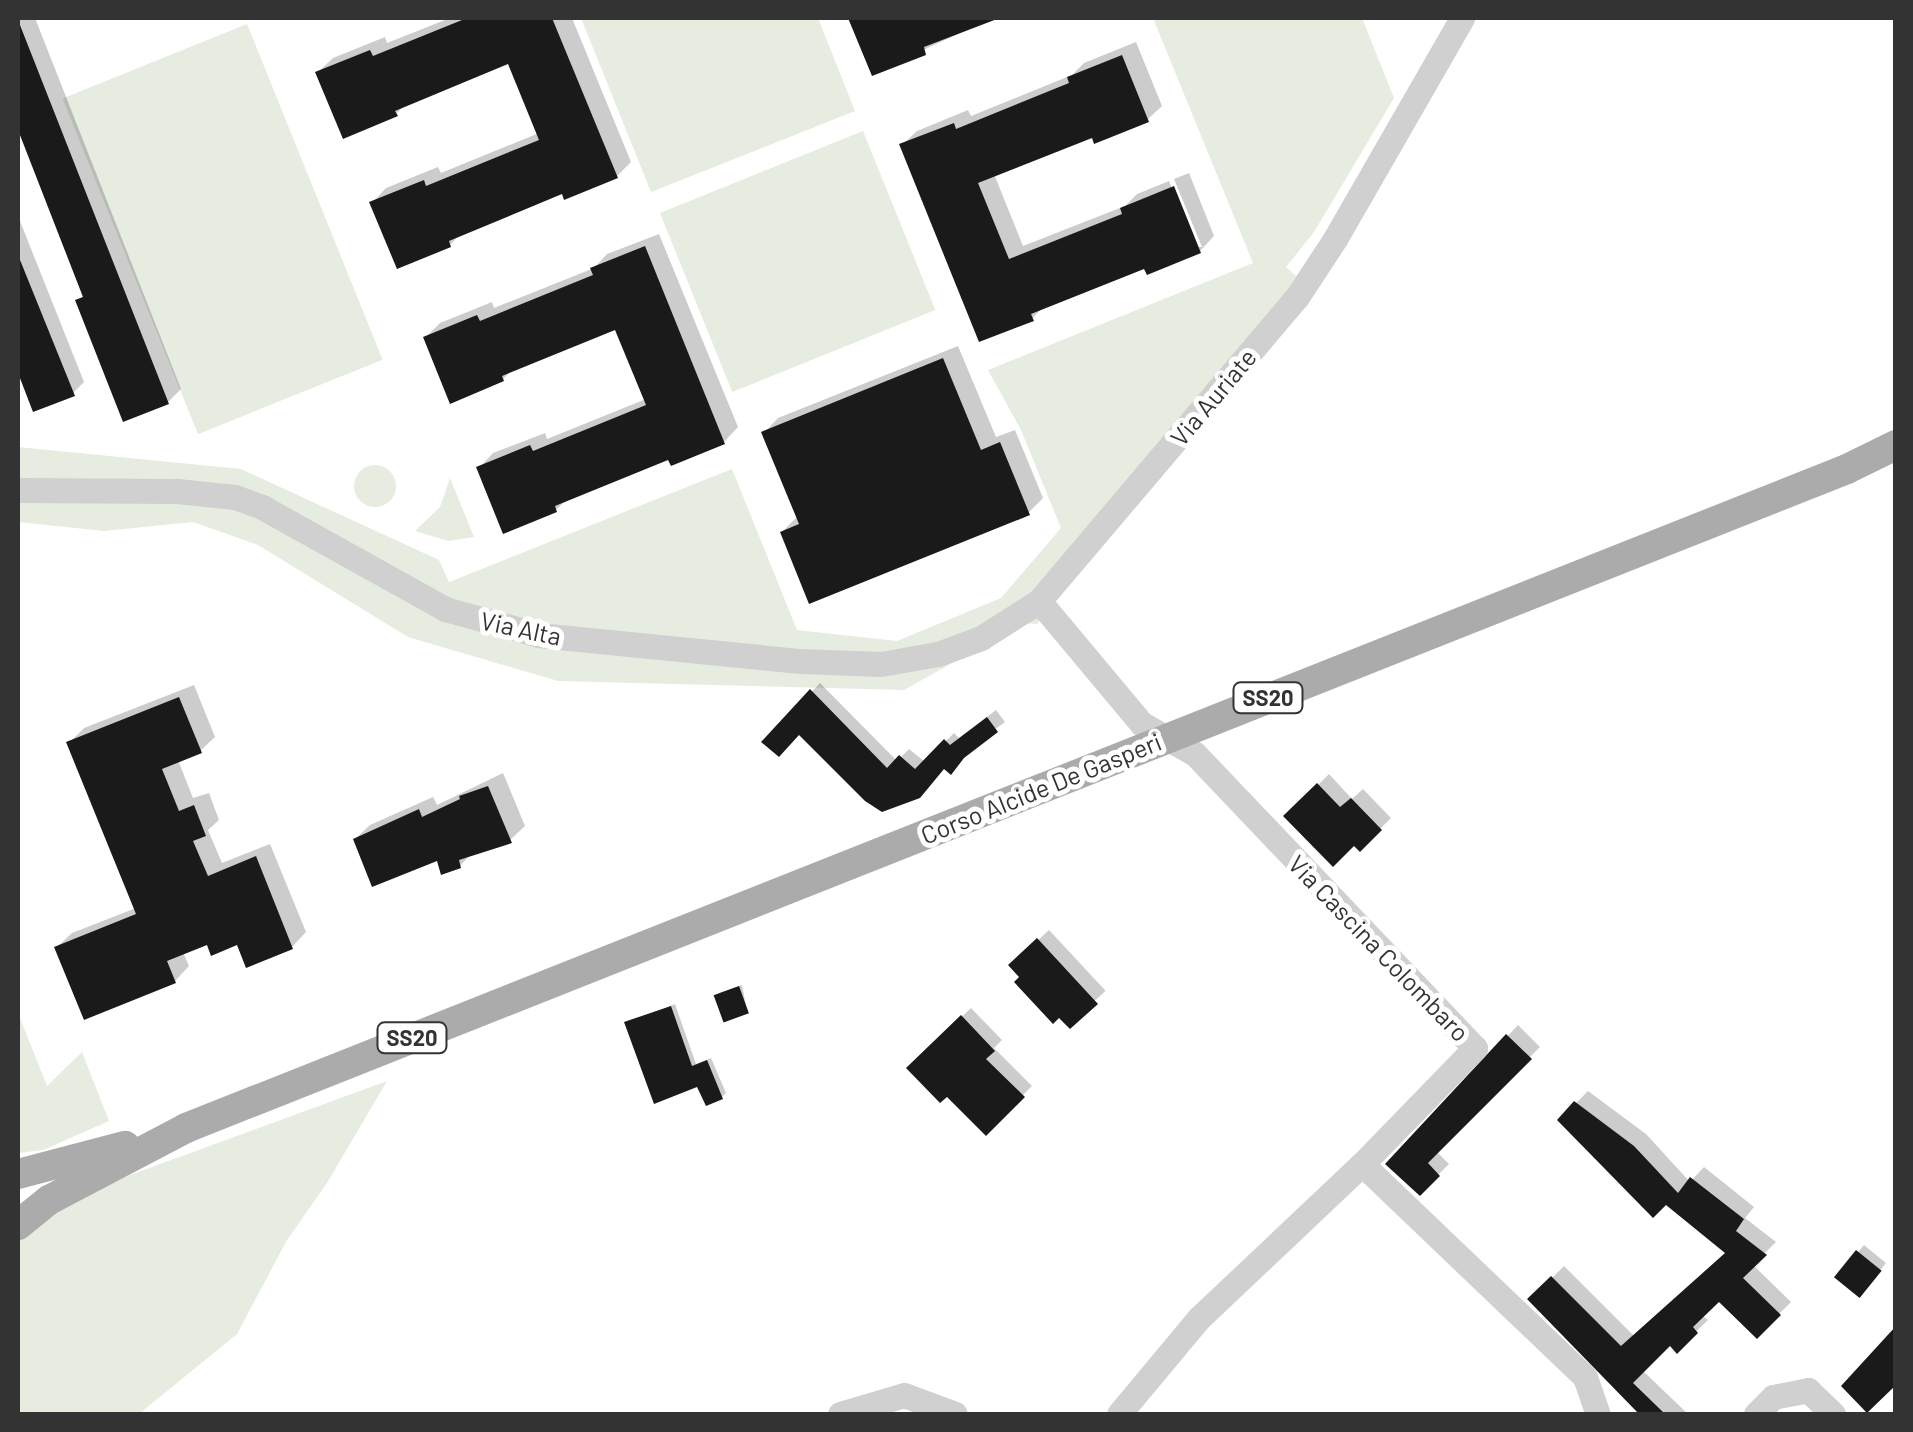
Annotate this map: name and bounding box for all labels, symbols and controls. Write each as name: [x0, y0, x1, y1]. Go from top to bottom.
street label: Via Auriate: [1164, 342, 1262, 452]
street label: Via Alta: [478, 605, 564, 651]
road number: SS20: [1230, 681, 1306, 715]
street label: Corso Alcide De Gasperi: [916, 726, 1166, 850]
street label: Via Cascina Colombaro: [1282, 849, 1476, 1047]
road number: SS20: [374, 1021, 450, 1055]

